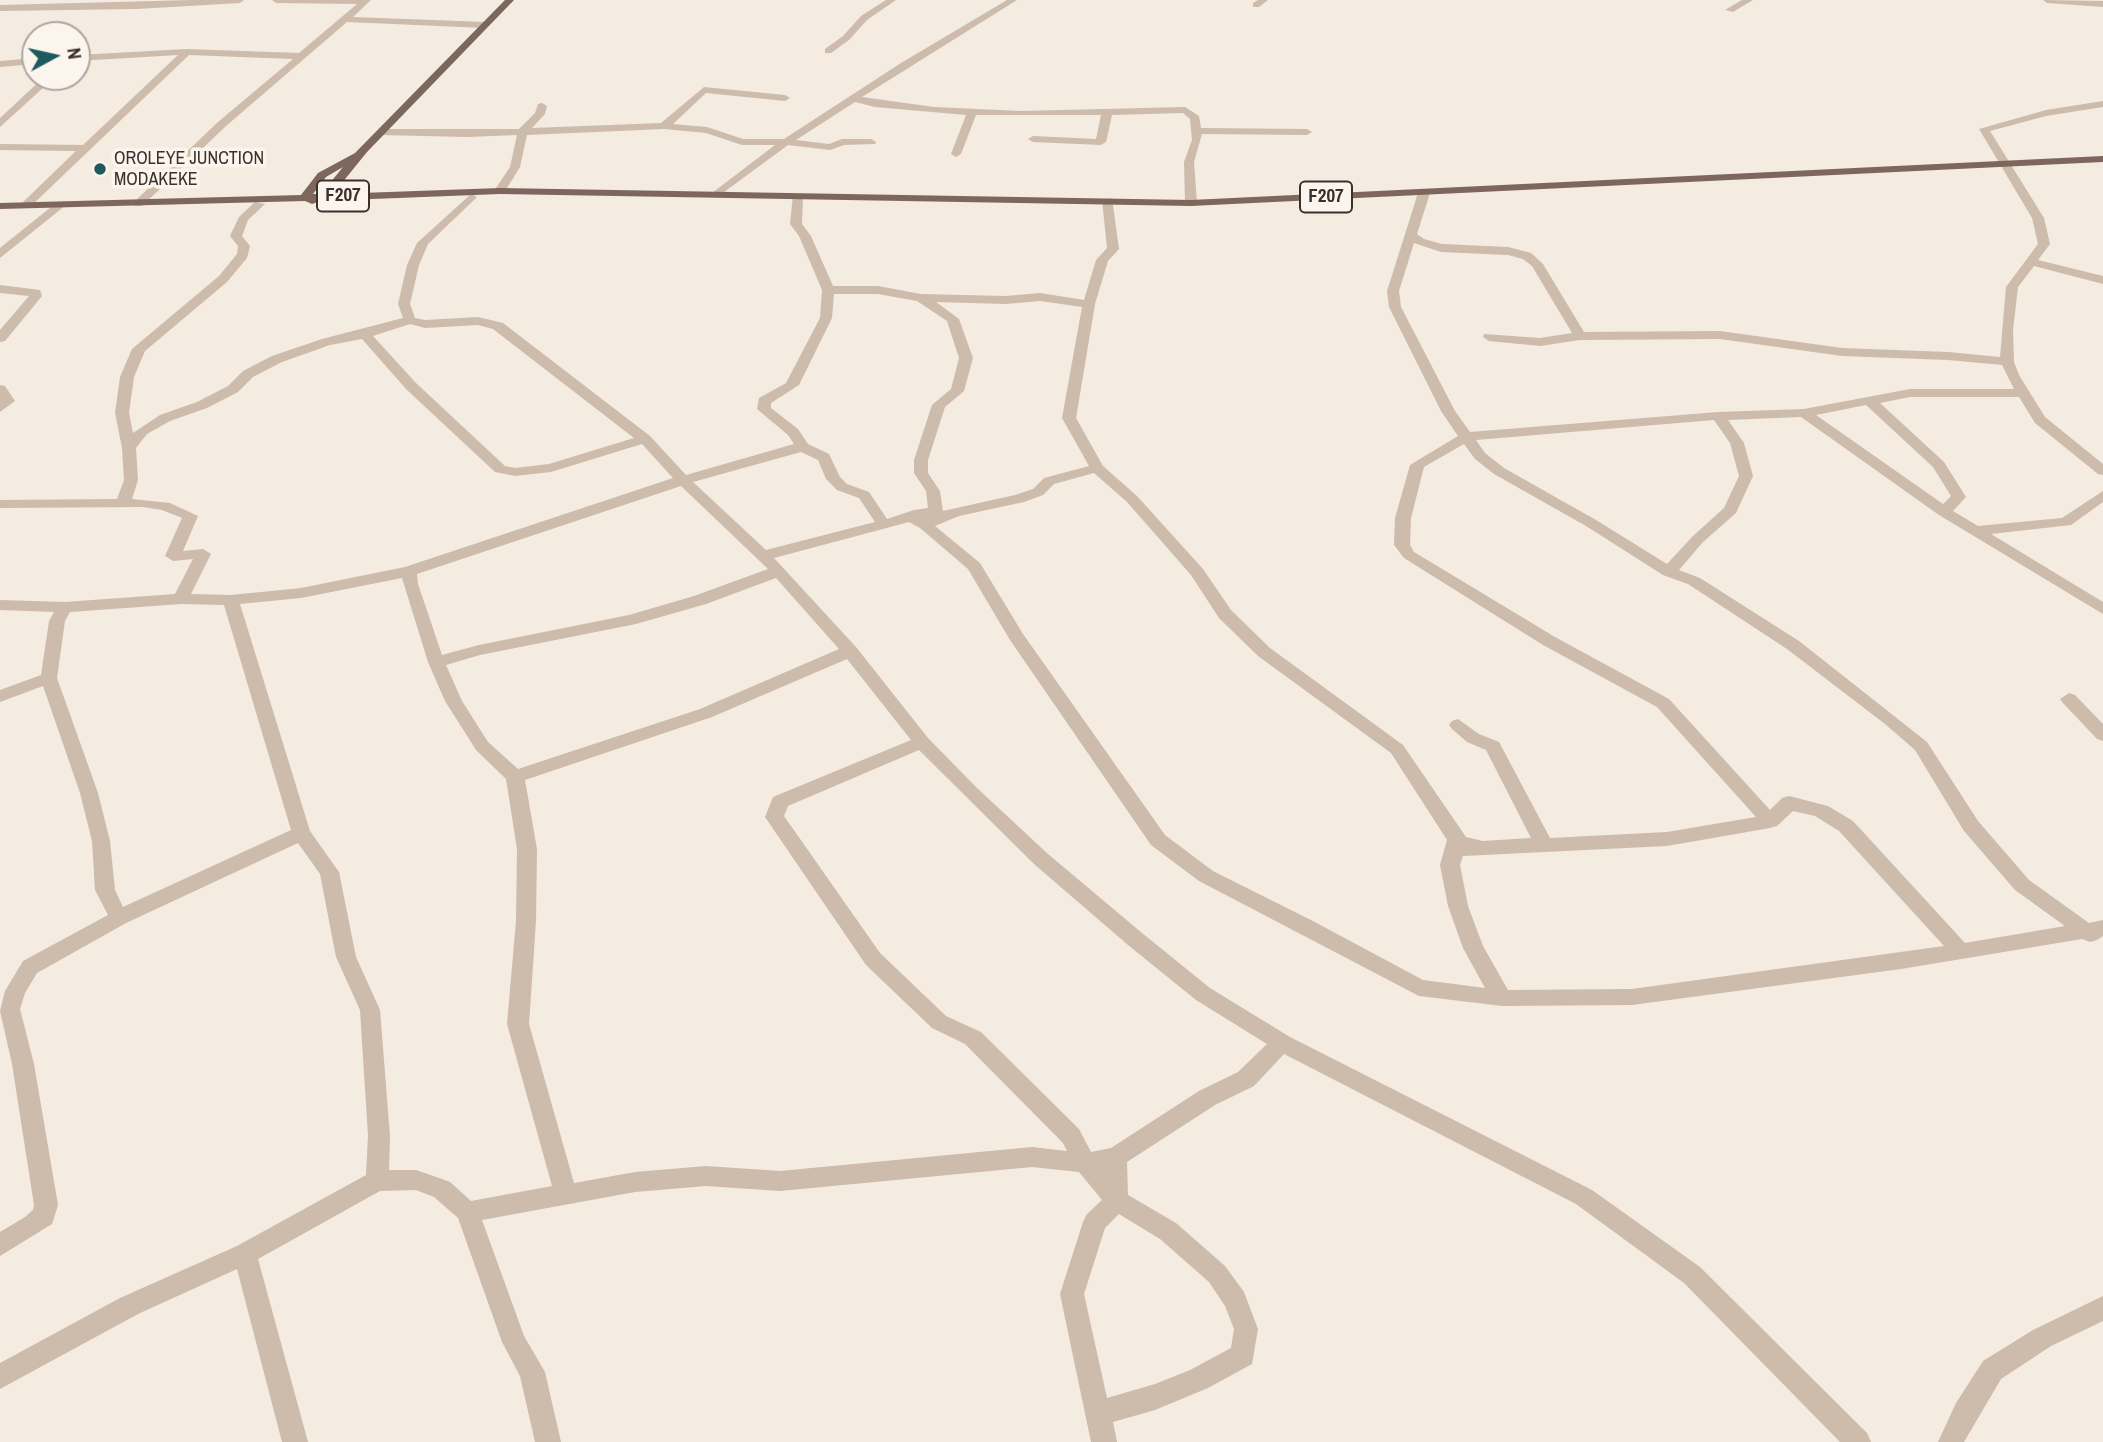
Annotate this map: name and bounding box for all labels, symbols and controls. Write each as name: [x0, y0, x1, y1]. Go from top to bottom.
north arrow: [21, 21, 91, 91]
text: N: [61, 46, 88, 61]
place label: OROLEYE JUNCTION MODAKEKE: [114, 148, 264, 190]
marker: OROLEYE JUNCTION MODAKEKE: [92, 161, 108, 177]
road number: F207: [317, 180, 369, 212]
road number: F207: [1300, 182, 1352, 212]

